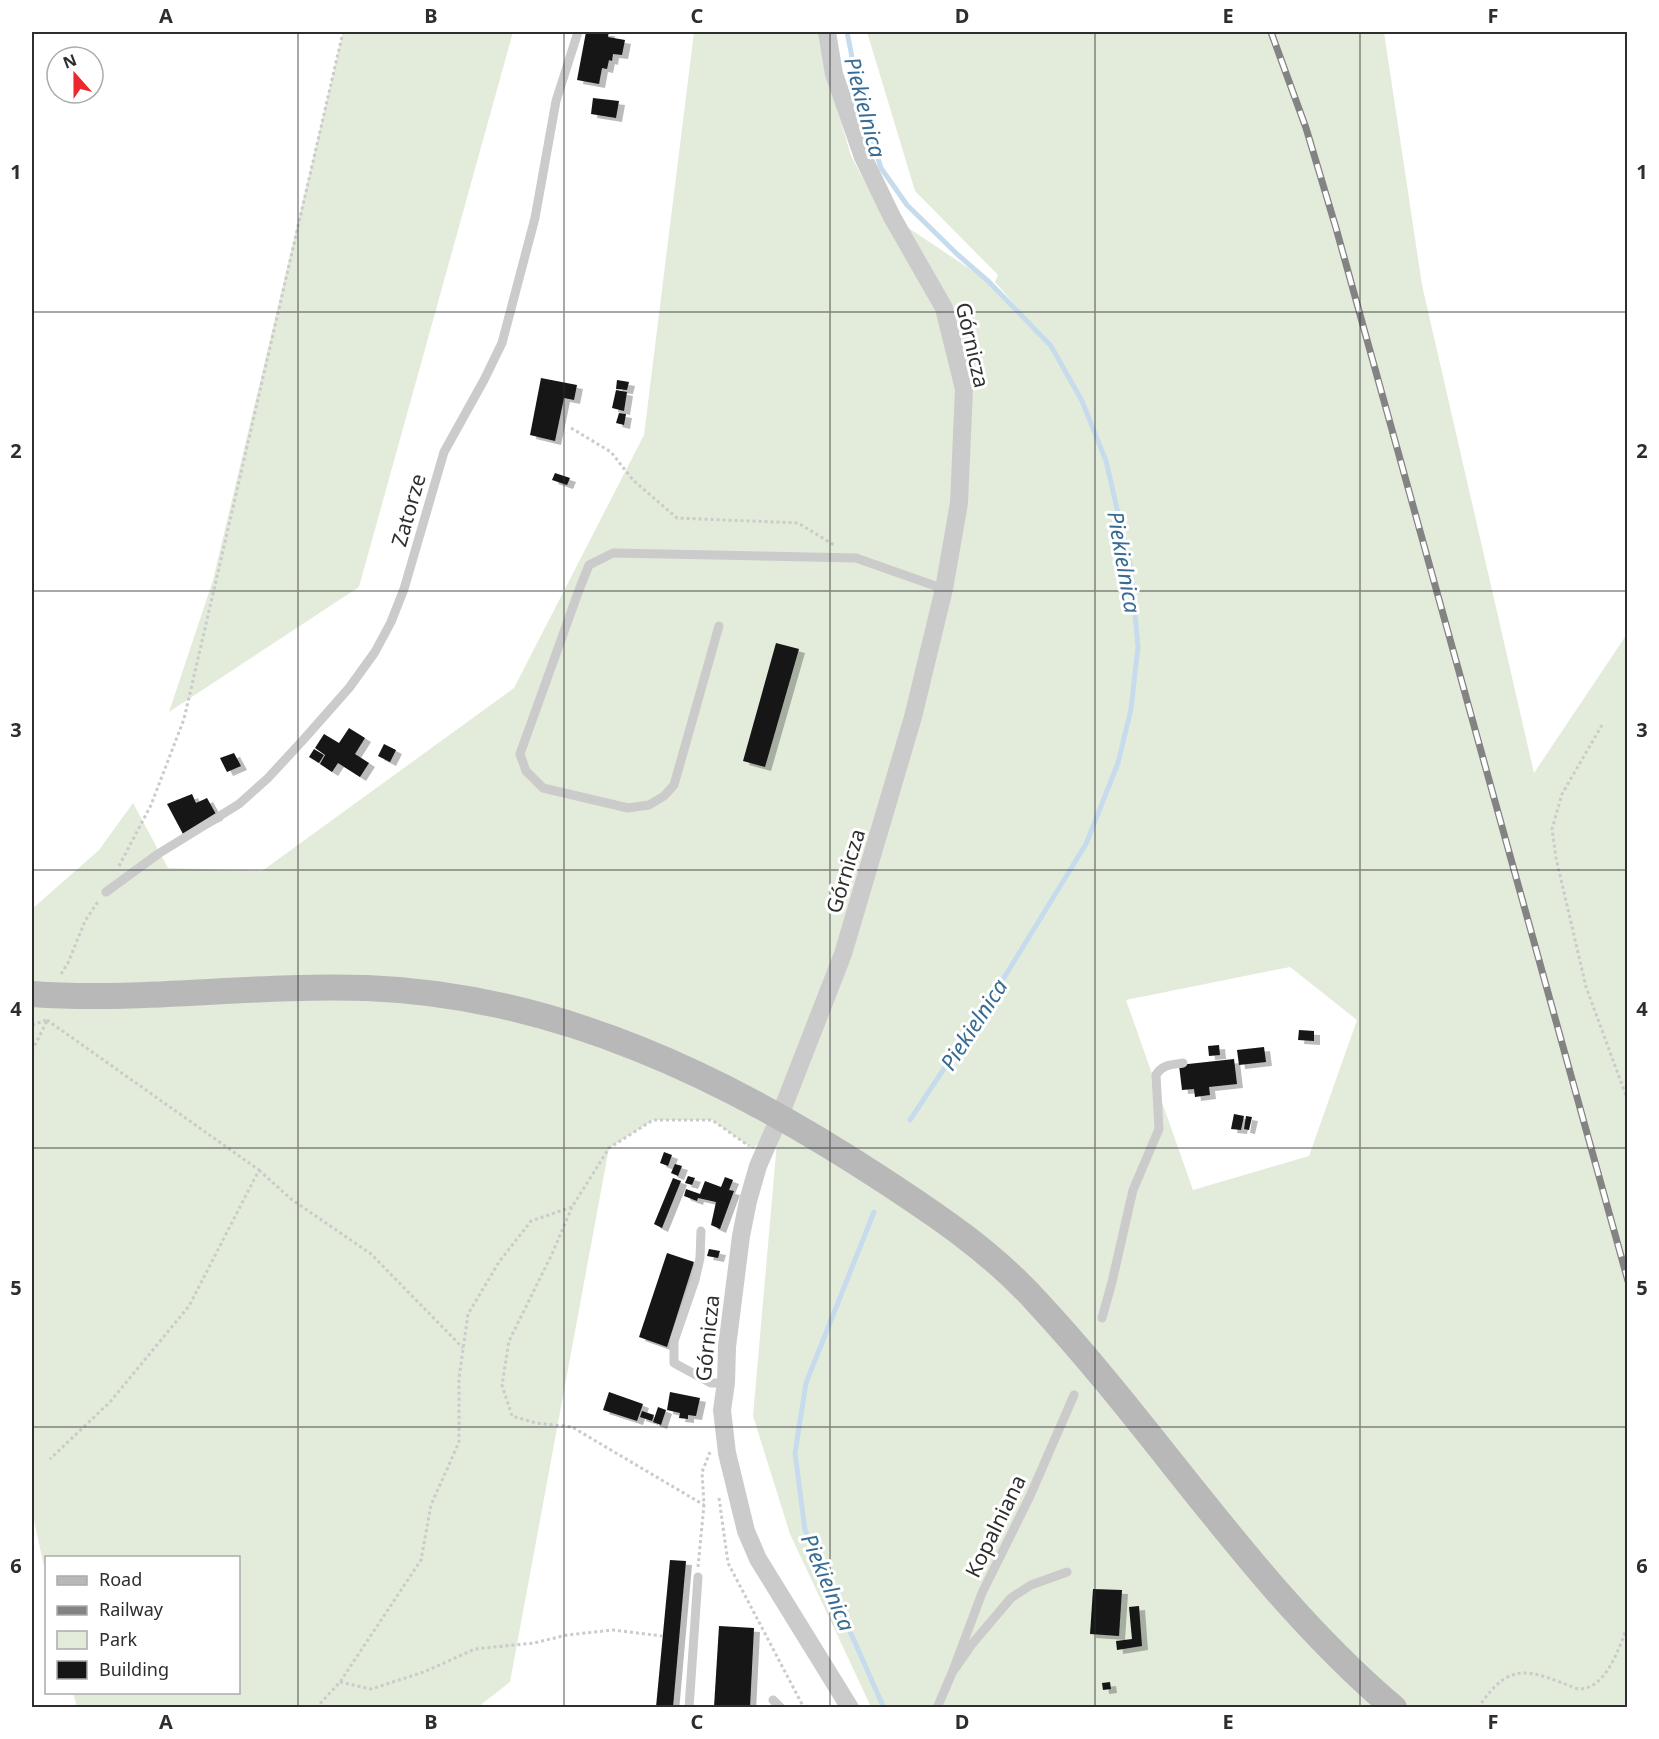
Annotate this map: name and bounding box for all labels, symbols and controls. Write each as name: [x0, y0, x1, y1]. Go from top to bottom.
text: A: [159, 2, 173, 29]
text: B: [424, 2, 438, 29]
text: C: [691, 2, 704, 29]
text: D: [955, 2, 969, 29]
text: E: [1222, 2, 1234, 29]
text: F: [1488, 2, 1498, 29]
north arrow: [45, 45, 105, 105]
text: N: [60, 48, 80, 74]
water label: Piekielnica: [838, 53, 894, 161]
text: 1: [10, 158, 22, 185]
text: 1: [1636, 158, 1648, 185]
street label: Górnicza: [950, 300, 996, 390]
text: 2: [10, 437, 22, 464]
text: 2: [1636, 437, 1648, 464]
street label: Zatorze: [384, 470, 432, 550]
water label: Piekielnica: [1101, 509, 1149, 616]
text: 3: [10, 716, 22, 743]
text: 3: [1636, 716, 1648, 743]
street label: Górnicza: [819, 825, 871, 917]
water label: Piekielnica: [932, 972, 1014, 1075]
text: 4: [10, 995, 22, 1022]
text: 4: [1636, 995, 1648, 1022]
text: 5: [10, 1274, 22, 1301]
text: 5: [1636, 1274, 1648, 1301]
street label: Górnicza: [689, 1293, 725, 1383]
street label: Kopalniana: [958, 1470, 1032, 1582]
water label: Piekielnica: [795, 1529, 863, 1636]
text: 6: [10, 1552, 22, 1579]
text: 6: [1636, 1552, 1648, 1579]
legend: [45, 1556, 240, 1694]
text: Road: [99, 1567, 142, 1591]
text: Railway: [99, 1597, 164, 1621]
text: Park: [99, 1627, 137, 1651]
text: Building: [99, 1657, 169, 1681]
text: A: [159, 1708, 173, 1735]
text: B: [424, 1708, 438, 1735]
text: C: [691, 1708, 704, 1735]
text: D: [955, 1708, 969, 1735]
text: E: [1222, 1708, 1234, 1735]
text: F: [1488, 1708, 1498, 1735]

